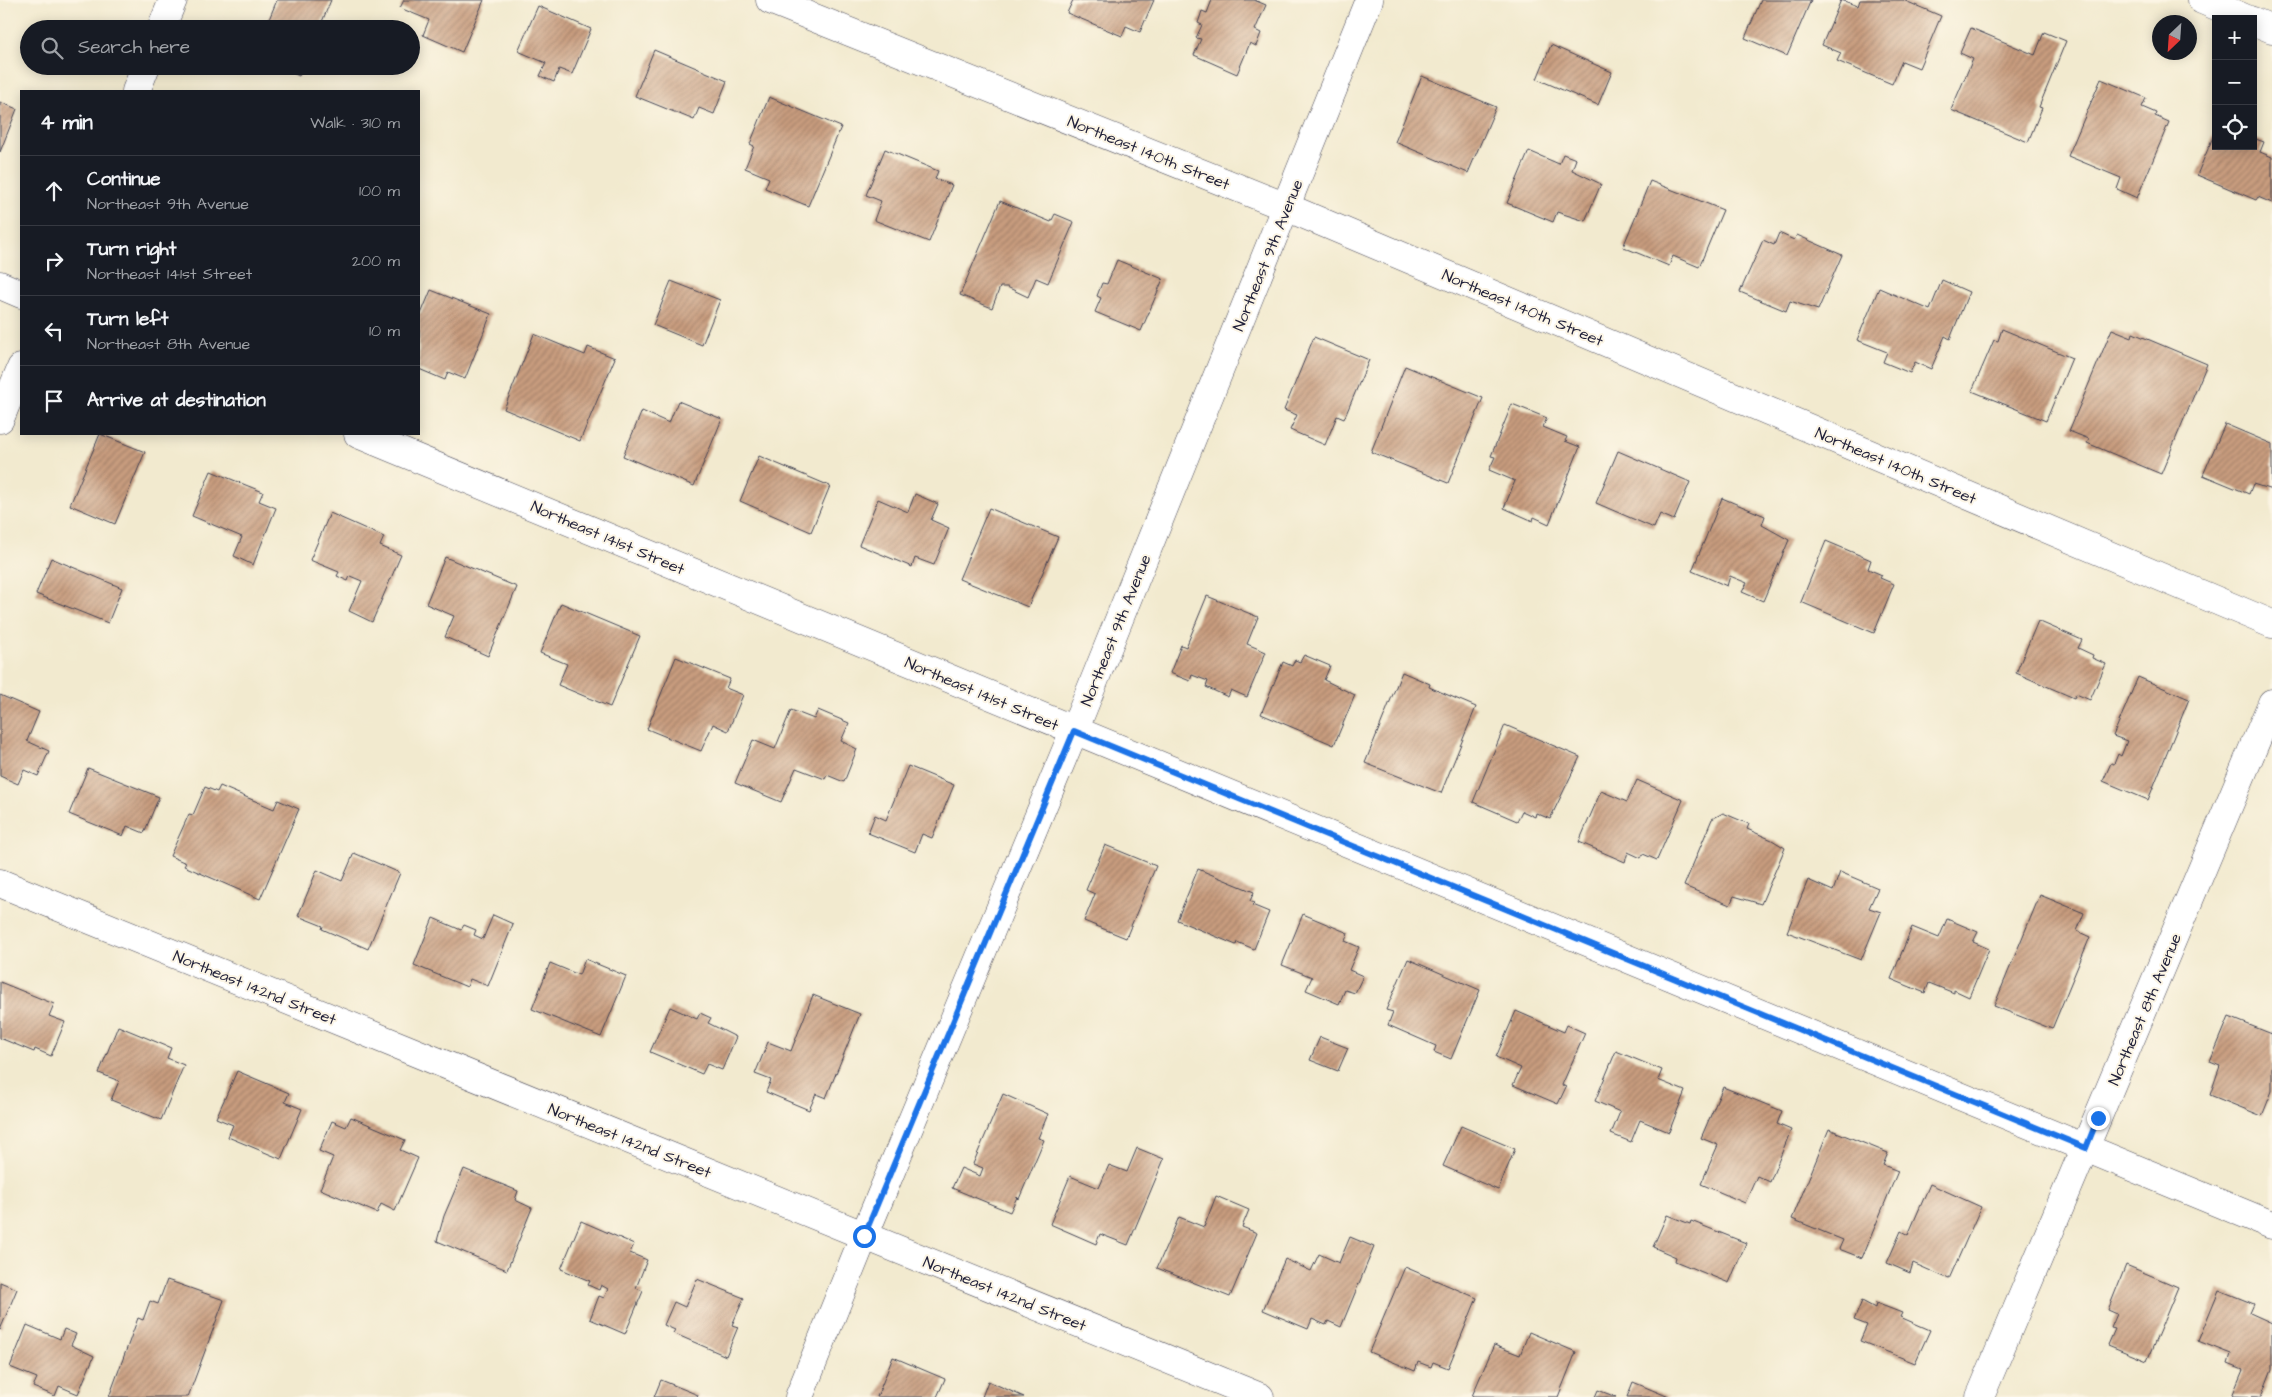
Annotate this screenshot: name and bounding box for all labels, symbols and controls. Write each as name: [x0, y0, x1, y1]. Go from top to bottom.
north arrow: [2152, 15, 2197, 60]
map controls: [2212, 15, 2257, 150]
button: +: [2212, 15, 2257, 60]
search box: [20, 20, 420, 75]
icon: search: [38, 34, 66, 62]
text: Search here: [78, 34, 190, 61]
button: −: [2212, 60, 2257, 105]
button: locate: [2212, 105, 2257, 150]
text: 4 min: [40, 108, 93, 137]
street label: Northeast 140th Street: [1064, 110, 1234, 196]
text: Walk · 310 m: [310, 112, 400, 134]
text: Continue: [87, 166, 161, 193]
street label: Northeast 9th Avenue: [1227, 176, 1309, 335]
icon: ahead: [40, 177, 68, 205]
text: 100 m: [359, 180, 400, 202]
text: Northeast 9th Avenue: [87, 193, 249, 215]
text: Turn right: [87, 236, 176, 263]
icon: right: [40, 247, 68, 275]
text: 200 m: [352, 250, 400, 272]
text: Northeast 141st Street: [87, 263, 252, 285]
street label: Northeast 140th Street: [1439, 264, 1607, 352]
text: Turn left: [87, 306, 168, 333]
icon: left: [40, 317, 68, 345]
text: 10 m: [369, 320, 400, 342]
text: Northeast 8th Avenue: [87, 333, 250, 355]
icon: arrive: [40, 387, 68, 415]
text: Arrive at destination: [87, 387, 266, 414]
street label: Northeast 140th Street: [1812, 422, 1980, 510]
street label: Northeast 141st Street: [527, 496, 688, 581]
street label: Northeast 9th Avenue: [1075, 551, 1157, 710]
street label: Northeast 141st Street: [901, 652, 1062, 737]
street label: Northeast 8th Avenue: [2103, 930, 2187, 1089]
street label: Northeast 142nd Street: [170, 945, 340, 1031]
street label: Northeast 142nd Street: [545, 1098, 715, 1184]
route end: [2087, 1107, 2110, 1130]
route start: [853, 1225, 876, 1248]
street label: Northeast 142nd Street: [920, 1251, 1090, 1337]

